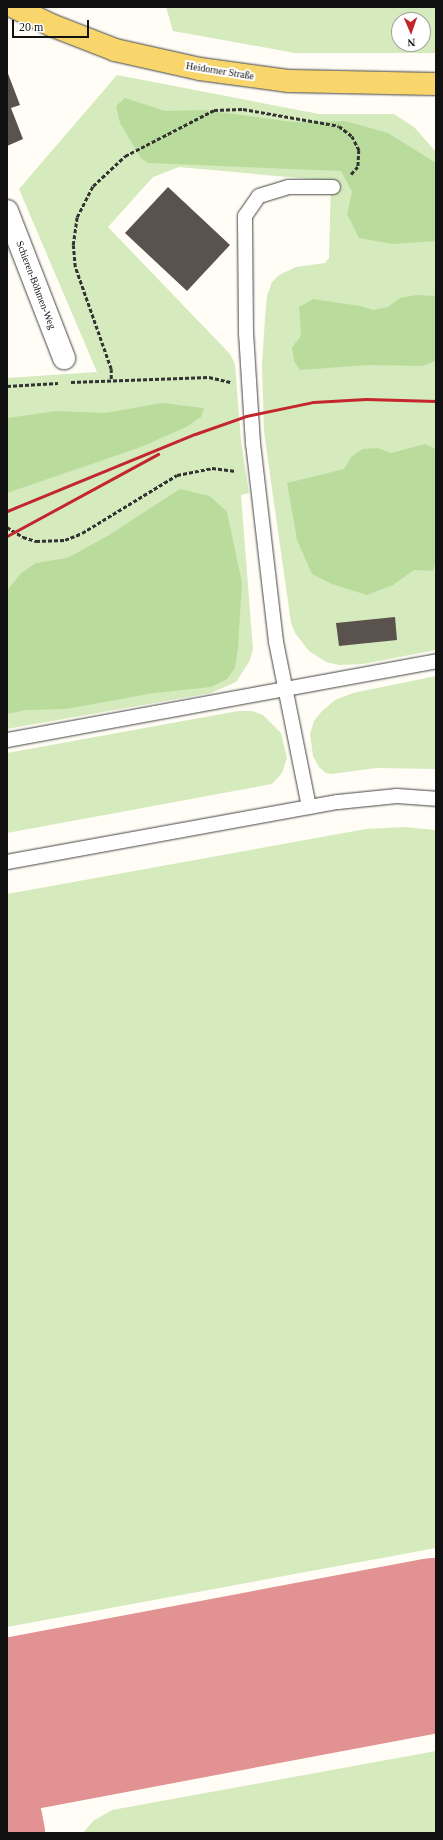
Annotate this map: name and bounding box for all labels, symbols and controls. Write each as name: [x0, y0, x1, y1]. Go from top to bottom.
scale bar: [14, 12, 91, 38]
north arrow: [391, 12, 431, 52]
text: 20 m: [19, 20, 43, 34]
text: N: [407, 37, 416, 49]
street label: Heidorner Straße: [185, 60, 255, 82]
street label: Schieren-Böhmen-Weg: [14, 239, 58, 331]

